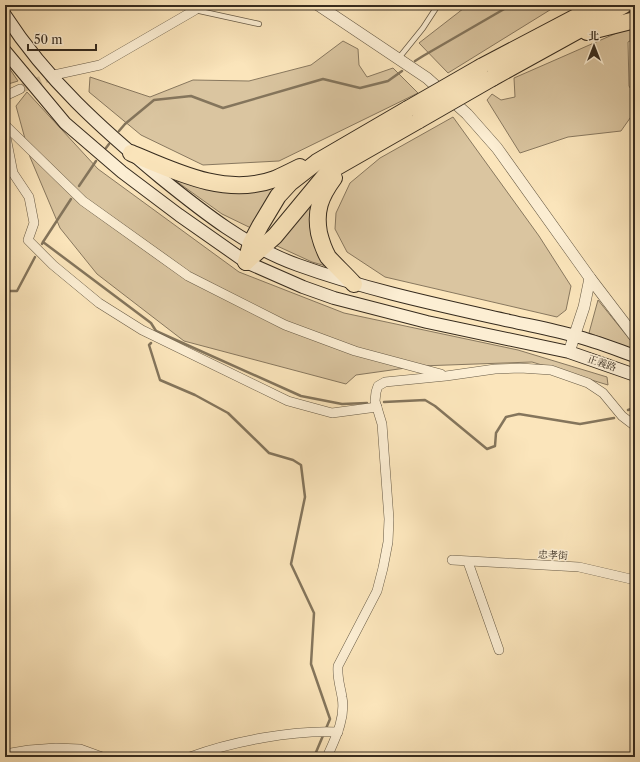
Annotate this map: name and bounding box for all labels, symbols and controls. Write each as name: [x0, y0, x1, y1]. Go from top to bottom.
scale bar: [28, 26, 96, 52]
north arrow: [574, 26, 614, 66]
text: 北: [589, 29, 600, 43]
text: 50 m: [34, 32, 63, 47]
street label: 正義路: [586, 352, 618, 374]
street label: 忠孝街: [538, 548, 568, 562]

